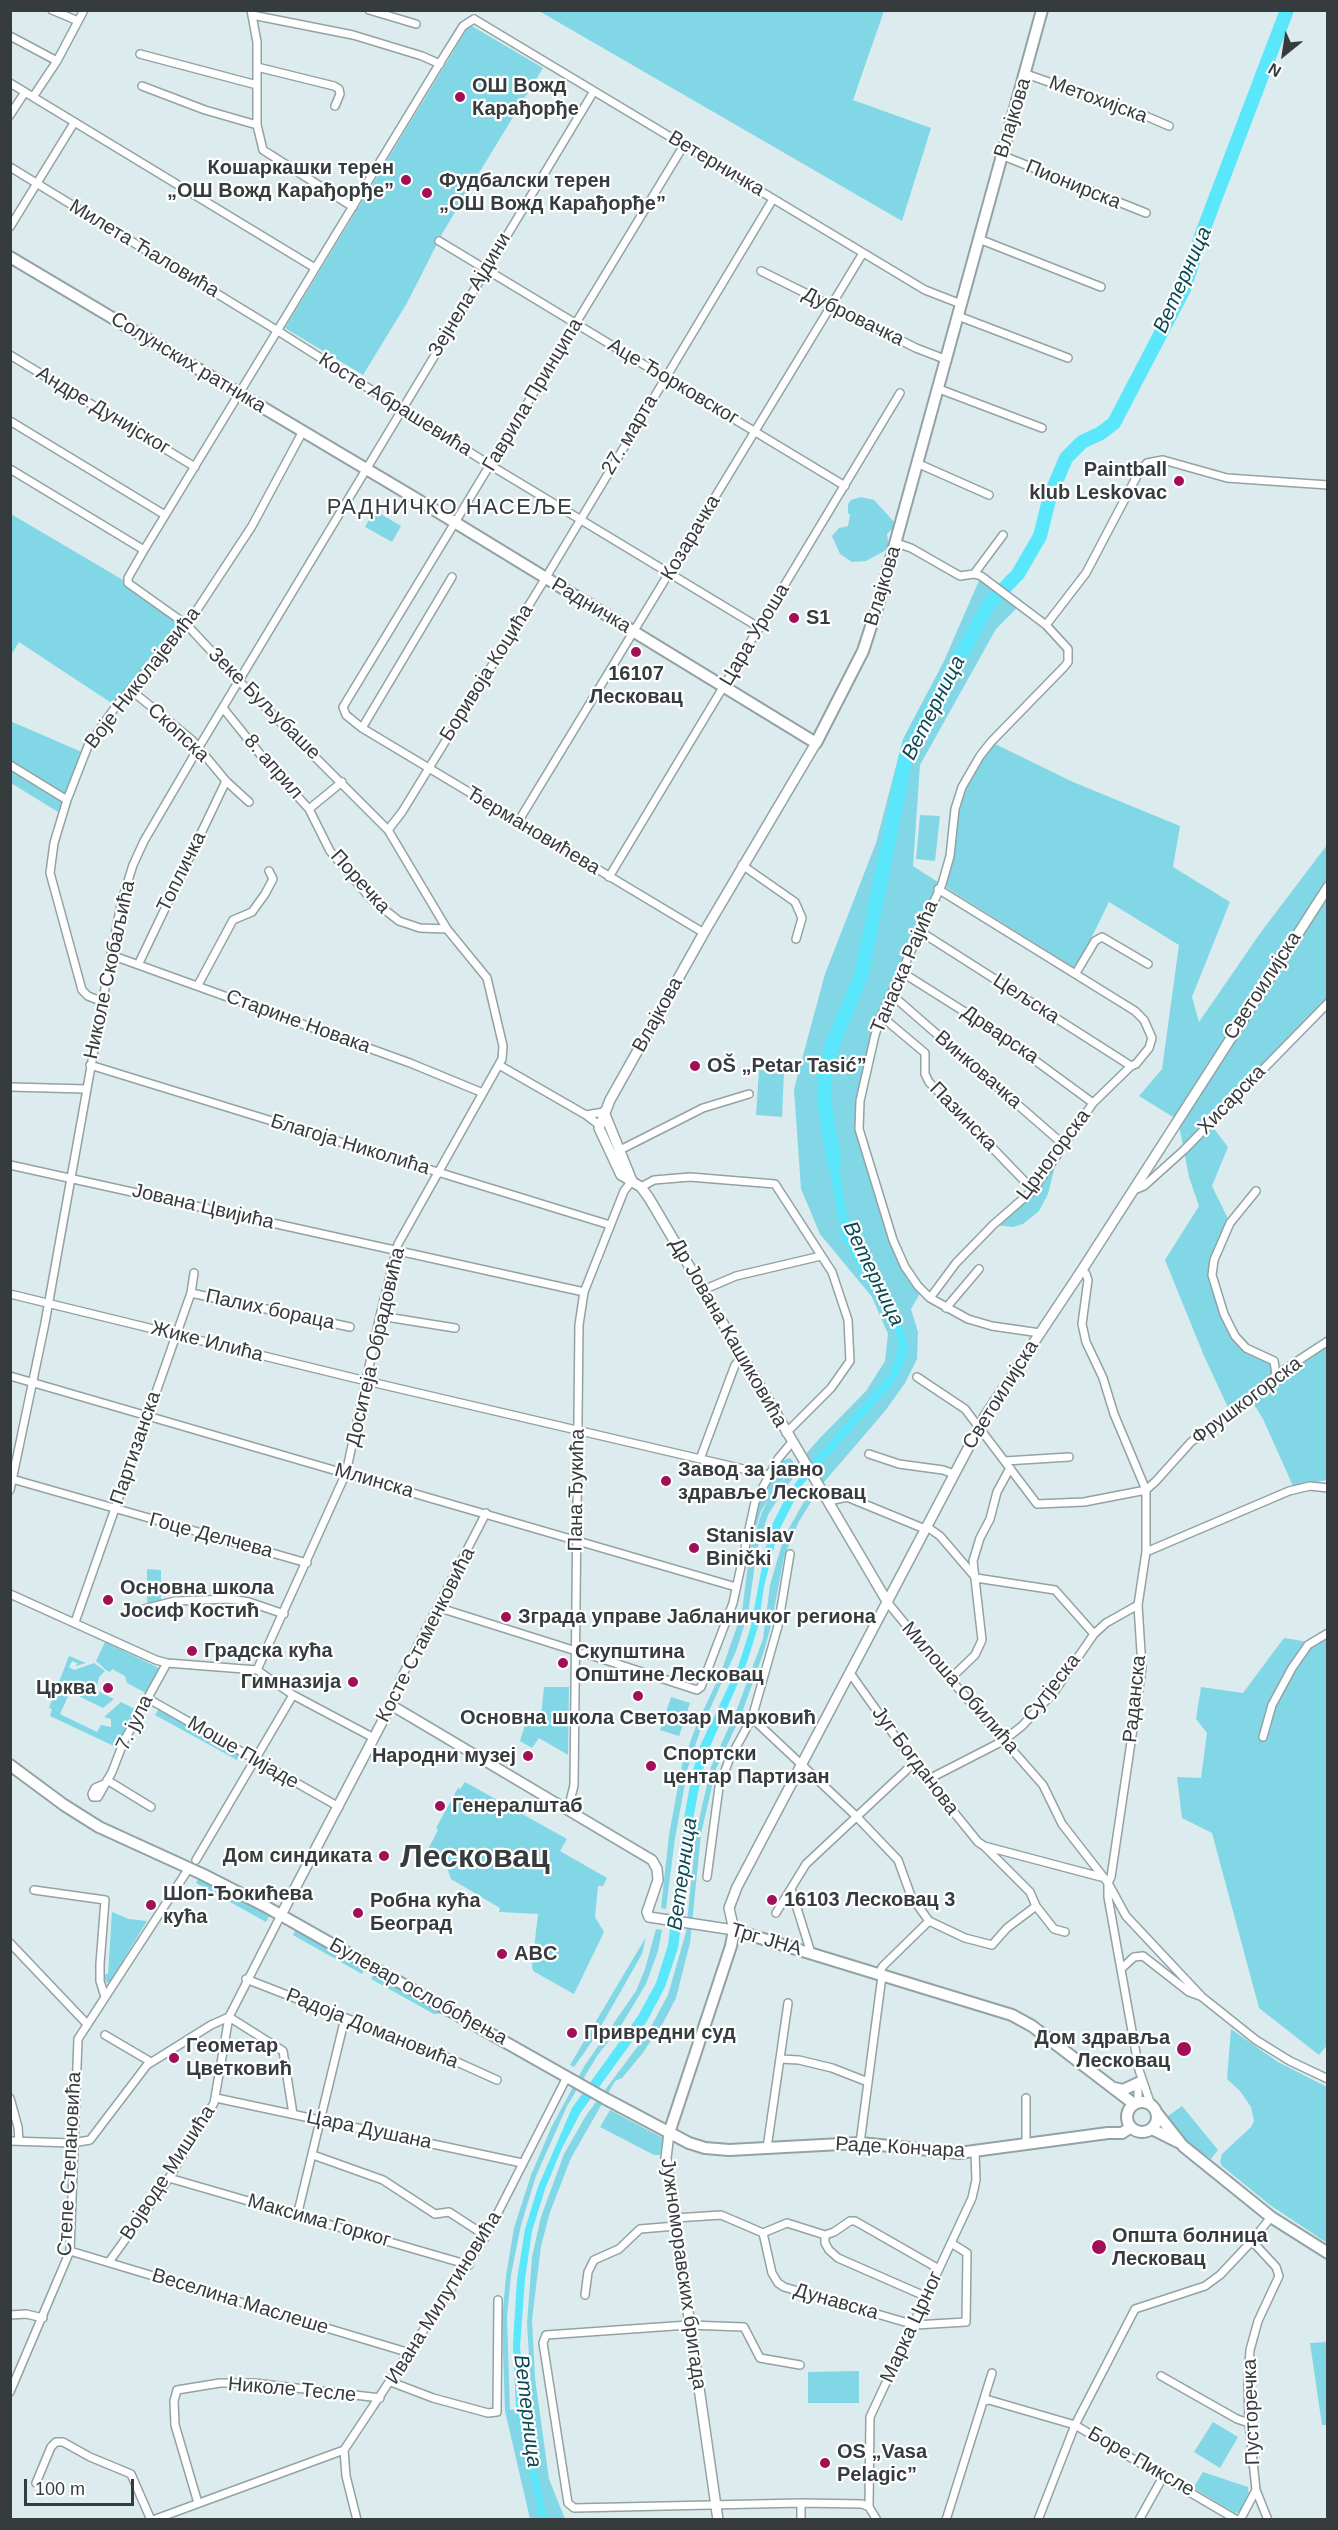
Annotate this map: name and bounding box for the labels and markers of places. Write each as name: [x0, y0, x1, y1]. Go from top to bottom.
place label: ОШ Вожд Карађорђе: [472, 74, 579, 121]
marker: ОШ Вожд Карађорђе: [453, 90, 467, 104]
place label: Кошаркашки терен „ОШ Вожд Карађорђе”: [167, 156, 394, 203]
place label: Фудбалски терен „ОШ Вожд Карађорђе”: [439, 169, 666, 216]
marker: Кошаркашки терен „ОШ Вожд Карађорђе”: [399, 173, 413, 187]
marker: Фудбалски терен „ОШ Вожд Карађорђе”: [420, 186, 434, 200]
place label: Paintball klub Leskovac: [1029, 458, 1167, 505]
marker: Paintball klub Leskovac: [1172, 474, 1186, 488]
place label: S1: [806, 606, 830, 630]
marker: S1: [787, 611, 801, 625]
marker: 16107 Лесковац: [629, 645, 643, 659]
place label: 16107 Лесковац: [589, 662, 683, 709]
place label: OŠ „Petar Tasić”: [707, 1054, 867, 1078]
marker: OŠ „Petar Tasić”: [688, 1059, 702, 1073]
place label: Завод за јавно здравље Лесковац: [678, 1458, 866, 1505]
marker: Завод за јавно здравље Лесковац: [659, 1474, 673, 1488]
place label: Stanislav Binički: [706, 1524, 794, 1571]
marker: Stanislav Binički: [687, 1541, 701, 1555]
place label: Основна школа Јосиф Костић: [120, 1576, 274, 1623]
marker: Основна школа Јосиф Костић: [101, 1593, 115, 1607]
place label: Зграда управе Јабланичког региона: [518, 1605, 876, 1629]
marker: Зграда управе Јабланичког региона: [499, 1610, 513, 1624]
place label: Градска кућа: [204, 1639, 333, 1663]
place label: Скупштина Општине Лесковац: [575, 1640, 764, 1687]
marker: Градска кућа: [185, 1644, 199, 1658]
marker: Скупштина Општине Лесковац: [556, 1656, 570, 1670]
place label: Гимназија: [241, 1670, 341, 1694]
marker: Гимназија: [346, 1675, 360, 1689]
place label: Црква: [36, 1676, 96, 1700]
marker: Црква: [101, 1681, 115, 1695]
marker: Основна школа Светозар Марковић: [631, 1689, 645, 1703]
place label: Основна школа Светозар Марковић: [460, 1706, 816, 1730]
place label: Спортски центар Партизан: [663, 1742, 830, 1789]
place label: Народни музеј: [372, 1744, 516, 1768]
marker: Народни музеј: [521, 1749, 535, 1763]
marker: Спортски центар Партизан: [644, 1759, 658, 1773]
place label: Генералштаб: [452, 1794, 583, 1818]
marker: Генералштаб: [433, 1799, 447, 1813]
place label: Дом синдиката: [223, 1844, 372, 1868]
marker: Дом синдиката: [377, 1849, 391, 1863]
place label: Шоп-Ђокићева кућа: [163, 1882, 313, 1929]
place label: 16103 Лесковац 3: [784, 1888, 955, 1912]
place label: Робна кућа Београд: [370, 1889, 481, 1936]
marker: 16103 Лесковац 3: [765, 1893, 779, 1907]
marker: Шоп-Ђокићева кућа: [144, 1898, 158, 1912]
marker: Робна кућа Београд: [351, 1906, 365, 1920]
place label: ABC: [514, 1942, 557, 1966]
marker: ABC: [495, 1947, 509, 1961]
place label: Привредни суд: [584, 2021, 736, 2045]
marker: Привредни суд: [565, 2026, 579, 2040]
place label: Дом здравља Лесковац: [1034, 2026, 1170, 2073]
place label: Геометар Цветковић: [186, 2034, 292, 2081]
marker: Дом здравља Лесковац: [1175, 2040, 1193, 2058]
marker: Геометар Цветковић: [167, 2051, 181, 2065]
place label: Општа болница Лесковац: [1112, 2224, 1268, 2271]
marker: Општа болница Лесковац: [1090, 2238, 1108, 2256]
place label: OS „Vasa Pelagic”: [837, 2440, 927, 2487]
marker: OS „Vasa Pelagic”: [818, 2456, 832, 2470]

